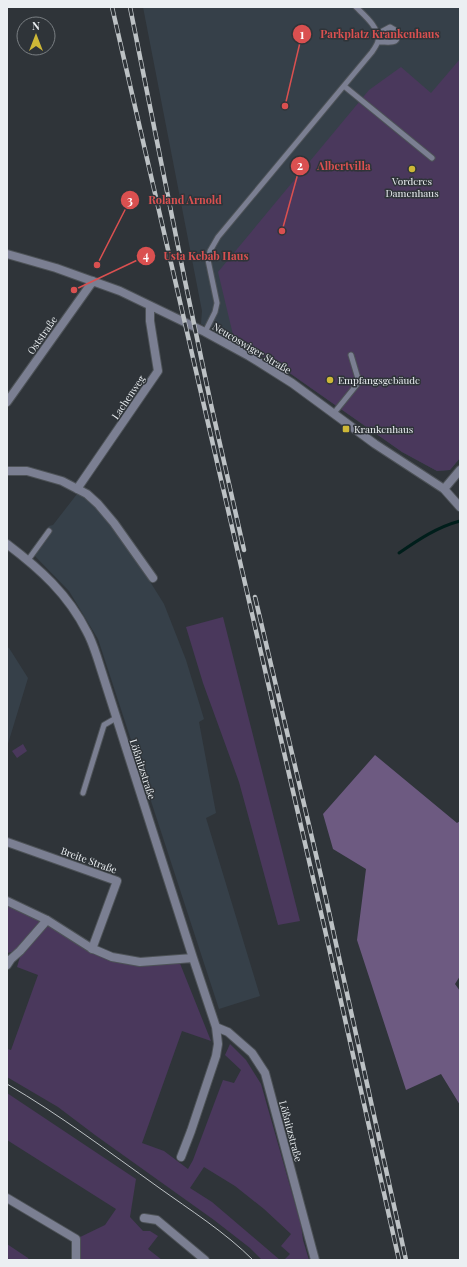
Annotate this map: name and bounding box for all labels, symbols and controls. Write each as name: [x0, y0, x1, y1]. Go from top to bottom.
north arrow: [16, 16, 56, 56]
text: N: [32, 18, 40, 33]
callout: Parkplatz Krankenhaus: [292, 23, 447, 46]
text: 1: [300, 26, 305, 42]
text: Parkplatz Krankenhaus: [320, 26, 440, 41]
callout: Albertvilla: [290, 155, 379, 178]
text: 2: [297, 157, 303, 173]
text: Albertvilla: [316, 158, 371, 173]
marker: Vorderes Damenhaus: [407, 164, 417, 174]
place label: Vorderes Damenhaus: [385, 174, 439, 200]
callout: Roland Arnold: [120, 189, 230, 212]
text: 3: [127, 192, 133, 208]
text: Roland Arnold: [148, 192, 222, 207]
callout: Usta Kebab Haus: [136, 244, 257, 267]
text: 4: [143, 247, 149, 263]
text: Usta Kebab Haus: [163, 248, 249, 263]
street label: Oststraße: [24, 313, 60, 357]
street label: Neucoswiger Straße: [210, 319, 294, 377]
street label: Lachenweg: [108, 372, 148, 422]
place label: Empfangsgebäude: [338, 373, 420, 387]
marker: Empfangsgebäude: [325, 375, 335, 385]
place label: Krankenhaus: [354, 422, 413, 436]
marker: Krankenhaus: [341, 424, 351, 434]
street label: Lößnitzstraße: [127, 737, 159, 801]
street label: Breite Straße: [59, 843, 119, 877]
street label: Lößnitzstraße: [276, 1099, 306, 1163]

